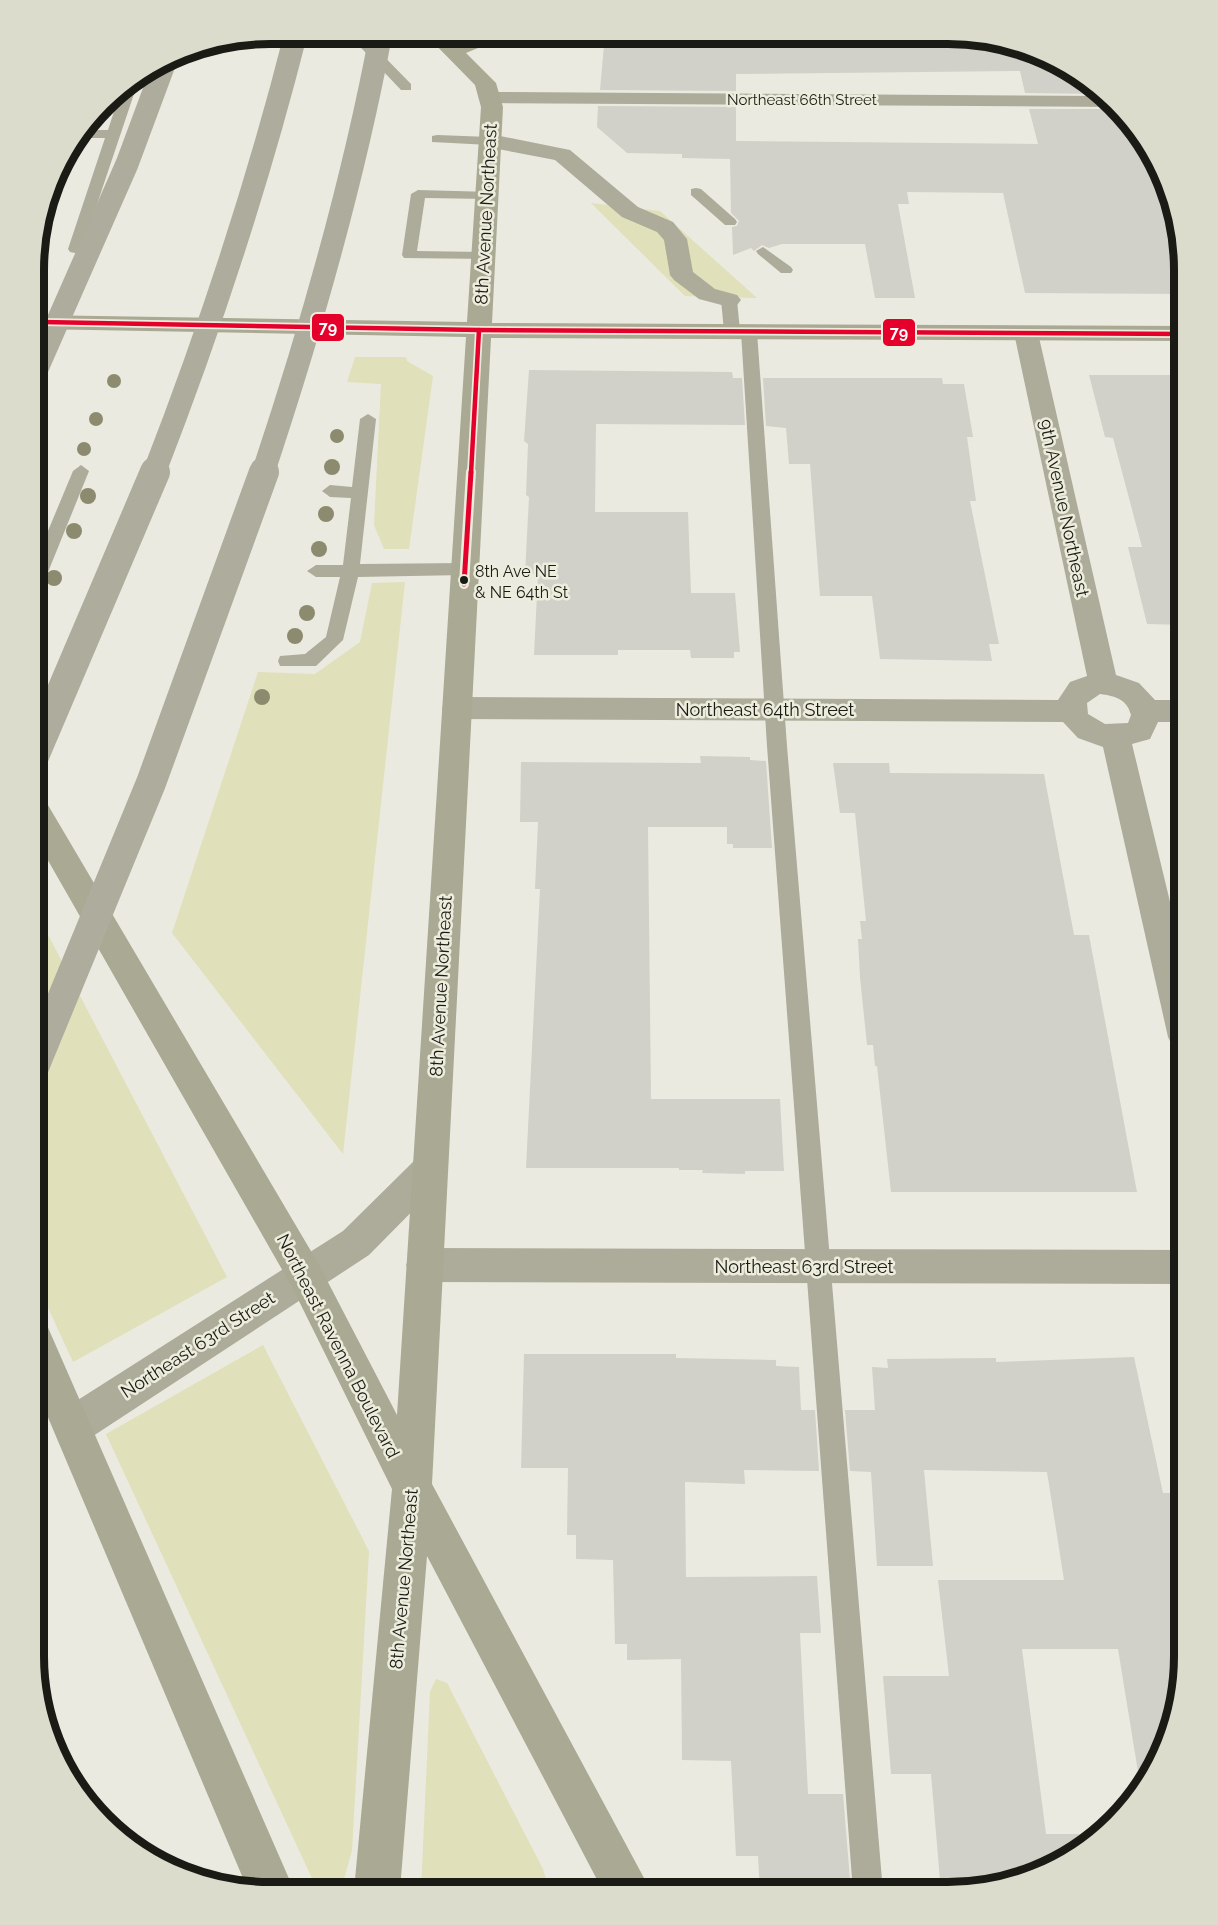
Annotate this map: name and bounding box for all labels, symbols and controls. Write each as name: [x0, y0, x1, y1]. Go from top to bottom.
street label: Northeast 66th Street: [727, 91, 877, 109]
street label: 8th Avenue Northeast: [470, 123, 501, 305]
line badge: 79: [311, 313, 345, 342]
text: 79: [319, 318, 337, 337]
line badge: 79: [882, 318, 916, 347]
text: 79: [890, 323, 908, 342]
street label: 9th Avenue Northeast: [1035, 417, 1094, 599]
place label: 8th Ave NE & NE 64th St: [475, 562, 569, 602]
marker: 8th Ave NE & NE 64th St: [458, 574, 470, 586]
street label: Northeast 64th Street: [676, 699, 854, 720]
street label: 8th Avenue Northeast: [425, 895, 456, 1077]
street label: Northeast Ravenna Boulevard: [273, 1230, 404, 1461]
street label: Northeast 63rd Street: [714, 1256, 894, 1277]
street label: Northeast 63rd Street: [117, 1287, 279, 1402]
street label: 8th Avenue Northeast: [385, 1488, 422, 1670]

